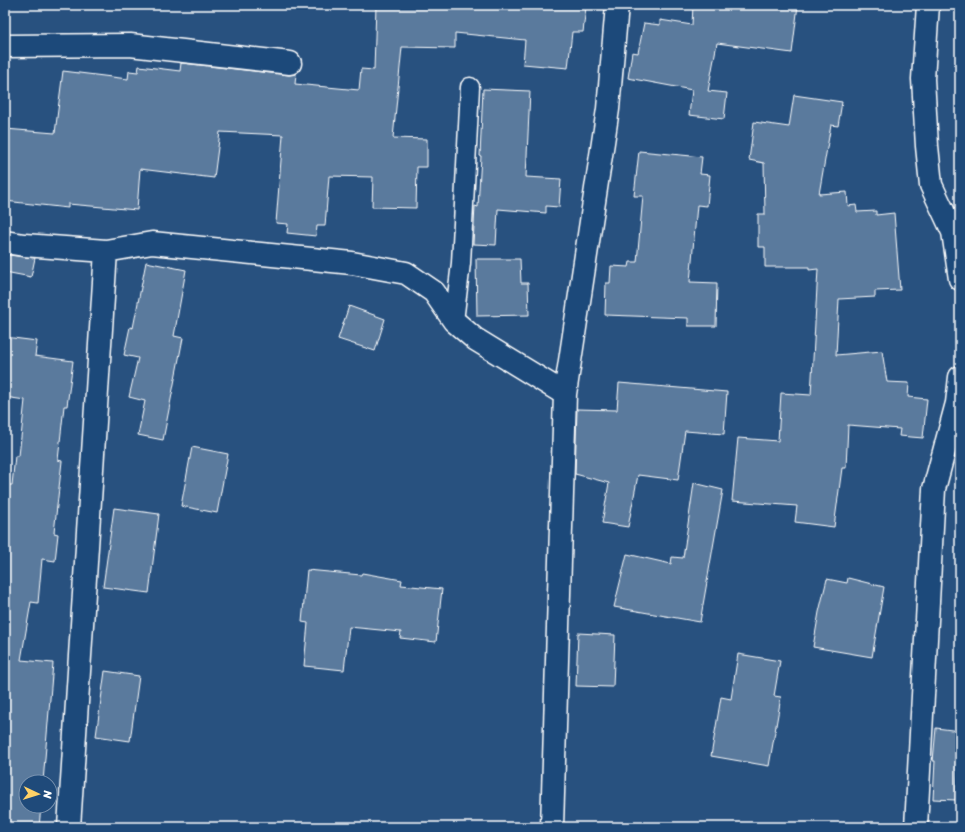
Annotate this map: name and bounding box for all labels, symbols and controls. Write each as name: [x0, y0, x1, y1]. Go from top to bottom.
north arrow: [18, 774, 58, 814]
text: N: [38, 789, 57, 800]

